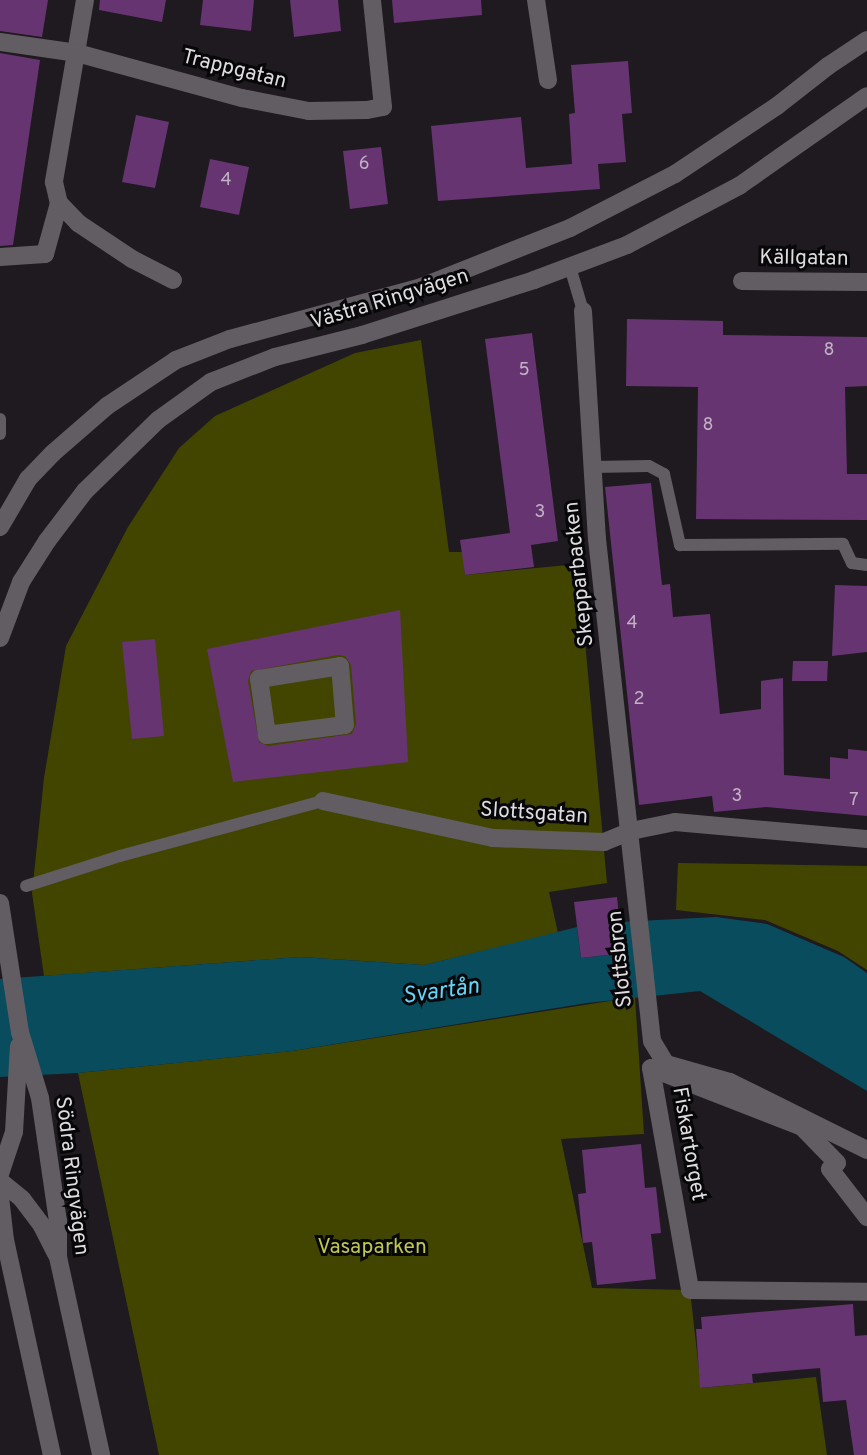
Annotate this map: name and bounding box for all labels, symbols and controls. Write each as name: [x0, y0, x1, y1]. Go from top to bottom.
street label: Trappgatan: [179, 45, 289, 95]
house number: 6: [359, 154, 369, 176]
house number: 4: [220, 170, 232, 192]
street label: Källgatan: [759, 246, 849, 272]
street label: Västra Ringvägen: [308, 264, 472, 336]
house number: 8: [824, 340, 834, 362]
house number: 5: [518, 360, 530, 382]
house number: 8: [703, 415, 713, 437]
street label: Skepparbacken: [560, 500, 600, 648]
house number: 3: [535, 502, 545, 524]
house number: 4: [626, 613, 638, 635]
house number: 2: [633, 689, 645, 711]
house number: 3: [732, 786, 742, 808]
house number: 7: [849, 790, 859, 812]
street label: Slottsgatan: [479, 798, 589, 830]
street label: Slottsbron: [603, 909, 639, 1009]
water label: Svartån: [401, 974, 481, 1012]
street label: Fiskartorget: [666, 1085, 710, 1203]
street label: Södra Ringvägen: [49, 1095, 93, 1257]
park label: Vasaparken: [317, 1235, 427, 1261]

